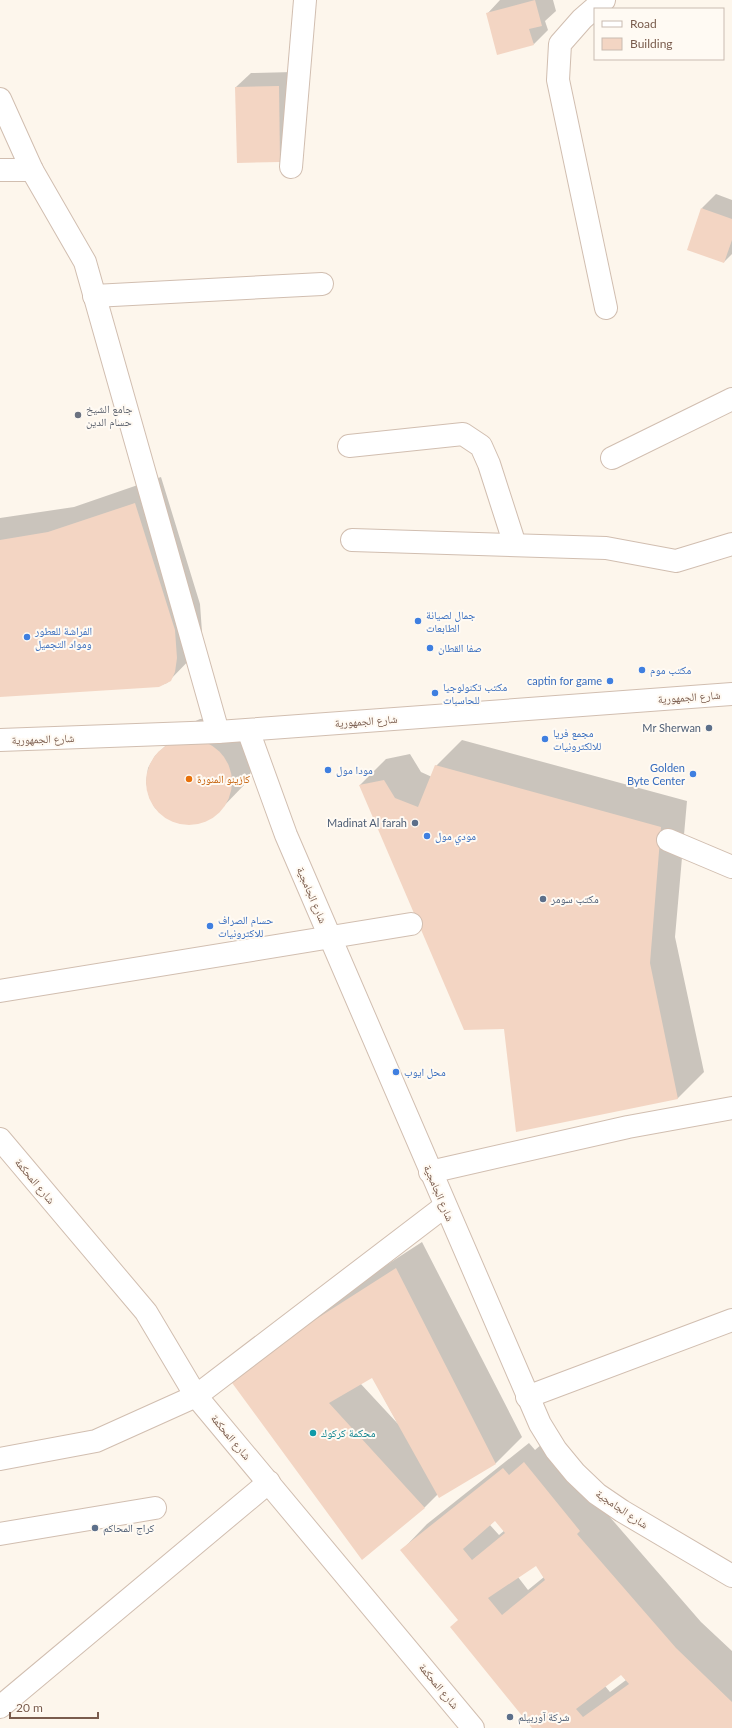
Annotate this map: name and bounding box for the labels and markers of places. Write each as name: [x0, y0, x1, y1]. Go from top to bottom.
place label: جامع الشيخ حسام الدين: [86, 402, 132, 429]
marker: جامع الشيخ حسام الدين: [73, 410, 83, 420]
place label: جمال لصيانة الطابعات: [426, 608, 475, 634]
marker: جمال لصيانة الطابعات: [413, 616, 423, 626]
place label: الفراشة للعطور ومواد التجميل: [34, 624, 92, 651]
marker: الفراشة للعطور ومواد التجميل: [22, 632, 32, 642]
place label: صفا القطان: [438, 641, 482, 655]
marker: صفا القطان: [425, 643, 435, 653]
place label: مكتب موم: [650, 663, 691, 677]
marker: مكتب موم: [637, 665, 647, 675]
place label: captin for game: [527, 674, 602, 687]
marker: captin for game: [605, 676, 615, 686]
place label: مكتب تكنولوجيا للحاسبات: [443, 680, 507, 706]
marker: مكتب تكنولوجيا للحاسبات: [430, 688, 440, 698]
place label: Mr Sherwan: [642, 721, 701, 734]
marker: Mr Sherwan: [704, 723, 714, 733]
place label: مجمع فريا للالكترونيات: [553, 726, 601, 752]
marker: مجمع فريا للالكترونيات: [540, 734, 550, 744]
place label: Golden Byte Center: [627, 761, 685, 787]
place label: مودا مول: [336, 763, 373, 777]
marker: مودا مول: [323, 765, 333, 775]
marker: Golden Byte Center: [688, 769, 698, 779]
place label: كازينو المنورة: [197, 772, 251, 785]
marker: كازينو المنورة: [184, 774, 194, 784]
place label: Madinat Al farah: [327, 816, 407, 829]
marker: Madinat Al farah: [410, 818, 420, 828]
place label: مودي مول: [435, 829, 476, 845]
marker: مودي مول: [422, 831, 432, 841]
place label: مكتب سومر: [550, 892, 599, 905]
marker: مكتب سومر: [538, 894, 548, 904]
place label: حسام الصراف للاكترونيات: [218, 913, 273, 939]
marker: حسام الصراف للاكترونيات: [205, 921, 215, 931]
place label: محل ايوب: [404, 1065, 446, 1079]
marker: محل ايوب: [391, 1067, 401, 1077]
place label: محكمة كركوك: [321, 1426, 376, 1439]
marker: محكمة كركوك: [308, 1428, 318, 1438]
place label: كراج المحاكم: [103, 1521, 155, 1536]
marker: كراج المحاكم: [90, 1523, 100, 1533]
place label: شركة آوربيلم: [518, 1710, 570, 1725]
marker: شركة آوربيلم: [505, 1712, 515, 1722]

